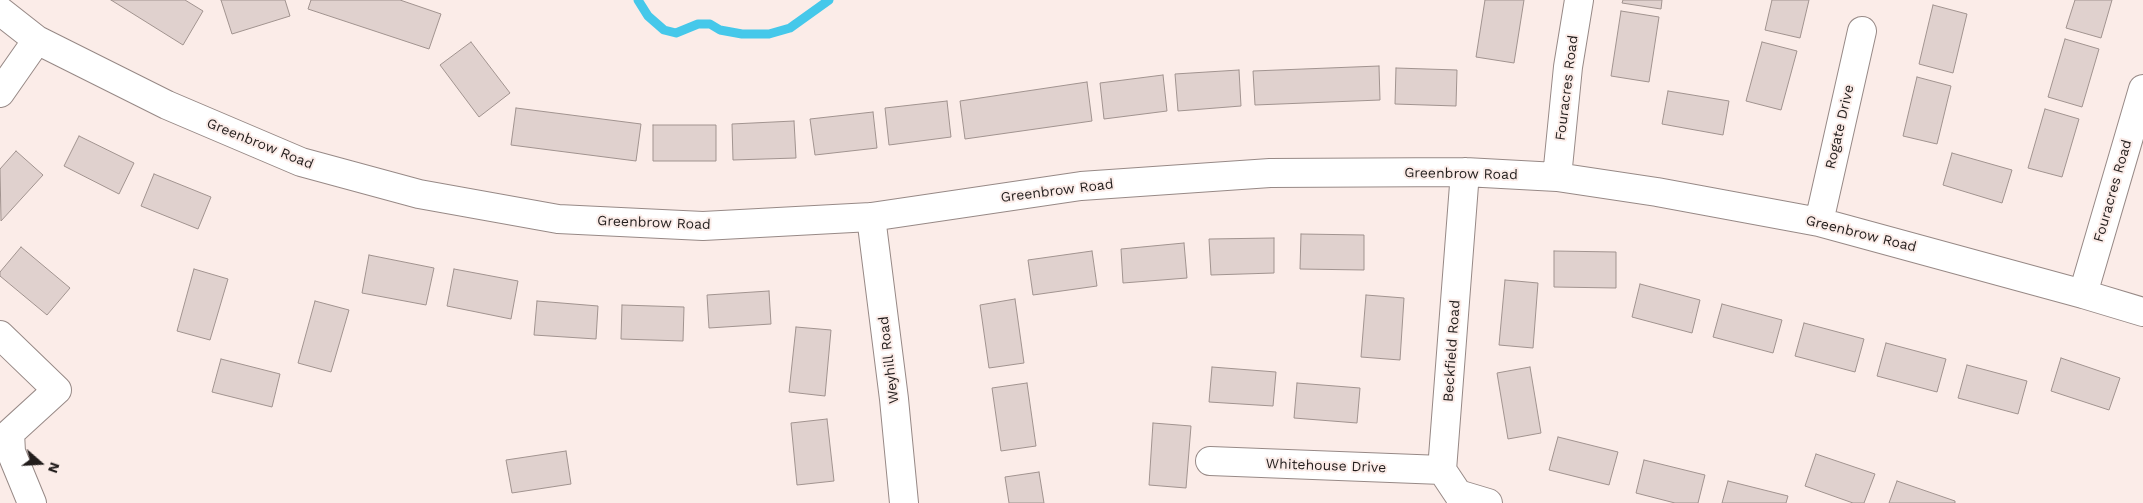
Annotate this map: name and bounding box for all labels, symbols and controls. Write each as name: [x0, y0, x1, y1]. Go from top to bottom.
street label: Fouracres Road: [1552, 34, 1582, 142]
street label: Rogate Drive: [1822, 83, 1858, 171]
street label: Greenbrow Road: [204, 115, 316, 173]
street label: Fouracres Road: [2090, 138, 2136, 244]
street label: Greenbrow Road: [1404, 165, 1518, 183]
street label: Greenbrow Road: [1000, 176, 1114, 206]
street label: Greenbrow Road: [1804, 212, 1918, 256]
street label: Greenbrow Road: [597, 213, 711, 233]
street label: Beckfield Road: [1440, 299, 1464, 403]
street label: Weyhill Road: [875, 315, 903, 405]
north arrow: [15, 438, 65, 488]
street label: Whitehouse Drive: [1265, 456, 1387, 476]
text: N: [45, 460, 63, 475]

